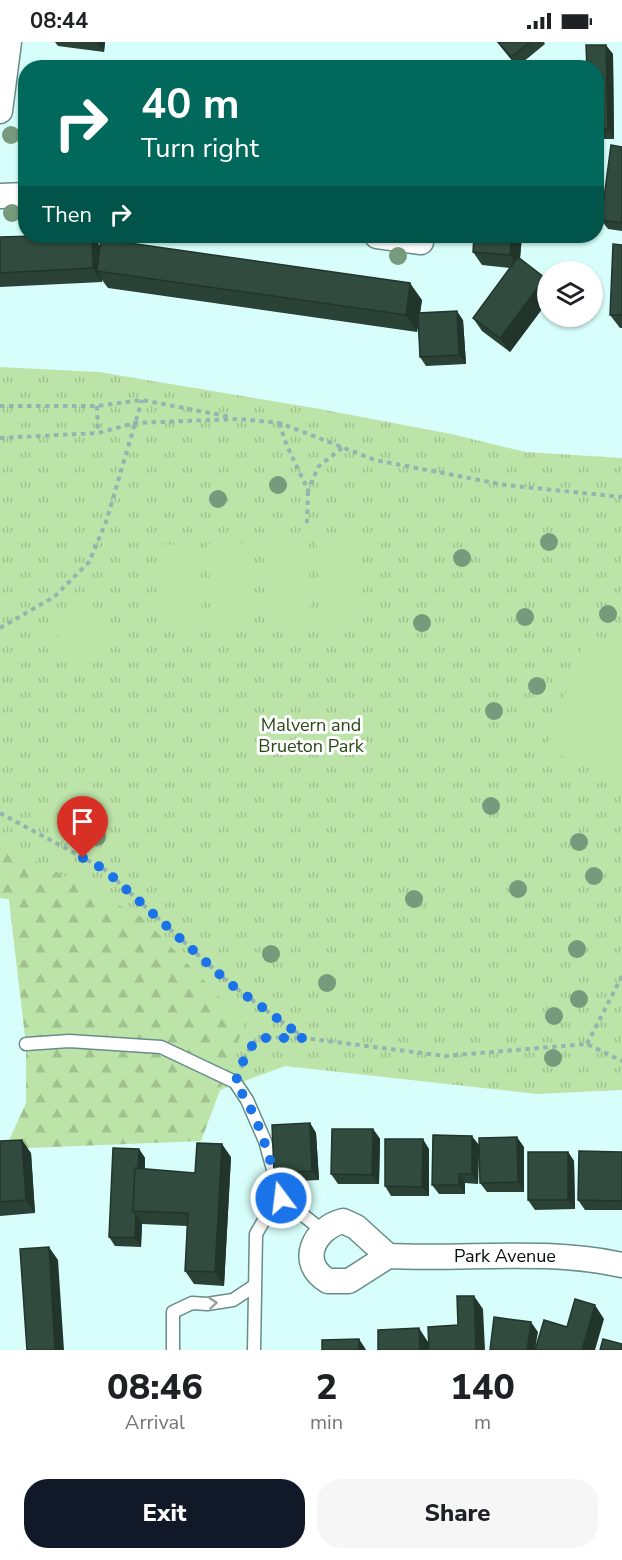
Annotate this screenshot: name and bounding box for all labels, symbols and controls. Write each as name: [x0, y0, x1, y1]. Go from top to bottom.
text: 08:44: [30, 6, 88, 36]
text: 40 m: [141, 76, 240, 133]
icon: right: [42, 84, 120, 162]
text: Turn right: [141, 130, 259, 167]
icon: right: [104, 198, 137, 231]
text: Then: [42, 200, 92, 230]
map controls: [537, 261, 603, 327]
button: layers: [537, 261, 603, 327]
park label: Malvern and Brueton Park: [258, 713, 365, 758]
pin: [57, 796, 108, 858]
icon: arrive: [66, 805, 99, 838]
position arrow: [249, 1166, 313, 1230]
street label: Park Avenue: [454, 1244, 556, 1268]
one-way arrow: [208, 1297, 217, 1310]
text: 08:46: [107, 1363, 203, 1412]
text: 2: [316, 1363, 337, 1412]
text: 140: [450, 1363, 515, 1412]
text: Arrival: [125, 1409, 185, 1436]
text: min: [310, 1409, 343, 1436]
text: m: [474, 1409, 491, 1436]
button: Exit: [24, 1479, 305, 1548]
button: Share: [317, 1479, 598, 1548]

